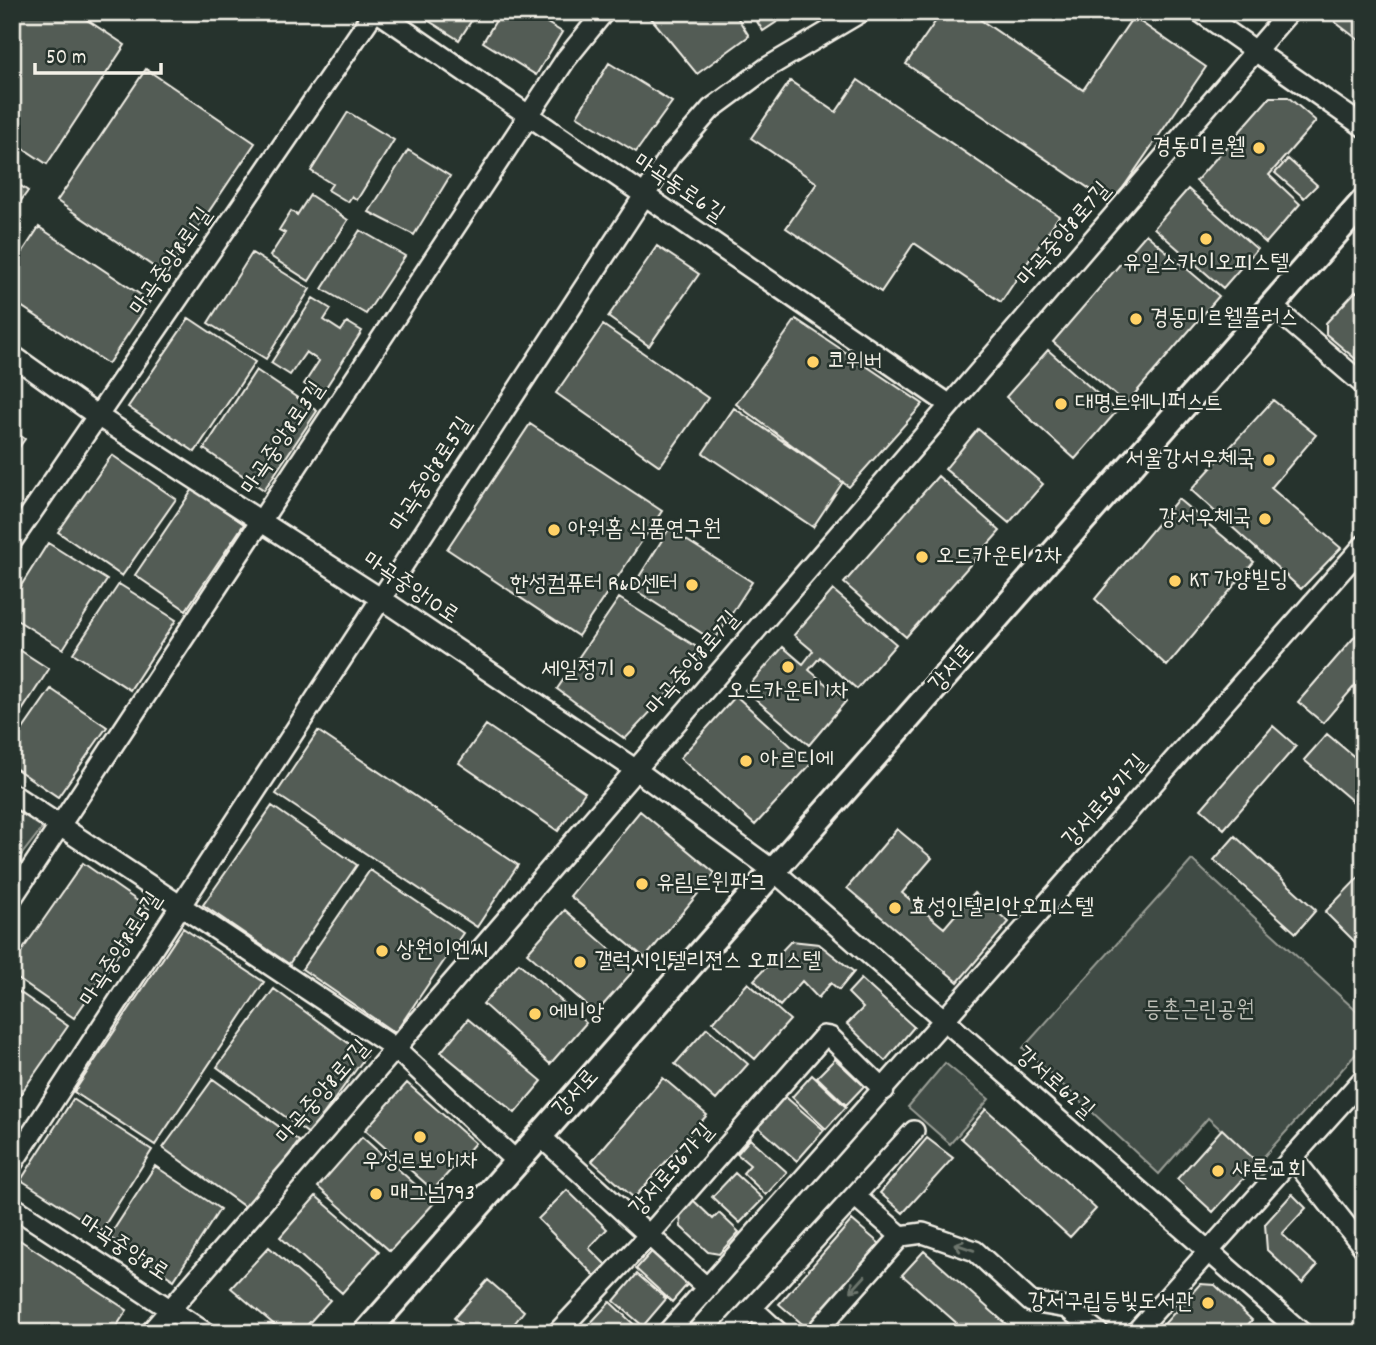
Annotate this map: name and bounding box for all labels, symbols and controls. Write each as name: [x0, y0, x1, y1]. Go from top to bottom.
scale bar: [35, 32, 161, 76]
text: 50 m: [46, 44, 86, 74]
place label: 경동미르웰: [1152, 132, 1245, 165]
marker: 경동미르웰: [1251, 140, 1267, 156]
street label: 마곡동로6길: [626, 146, 730, 232]
street label: 마곡중앙8로7길: [1010, 175, 1120, 295]
street label: 마곡중앙8로1길: [123, 201, 221, 323]
marker: 유일스카이오피스텔: [1198, 231, 1214, 247]
place label: 유일스카이오피스텔: [1123, 248, 1289, 281]
place label: 경동미르웰플러스: [1150, 303, 1298, 336]
marker: 경동미르웰플러스: [1128, 311, 1144, 327]
place label: 코위버: [827, 346, 883, 379]
marker: 코위버: [805, 354, 821, 370]
street label: 마곡중앙8로3길: [234, 376, 334, 502]
place label: 대명트웨니퍼스트: [1075, 388, 1223, 421]
marker: 대명트웨니퍼스트: [1053, 396, 1069, 412]
street label: 마곡중앙8로5길: [383, 411, 481, 539]
place label: 서울강서우체국: [1125, 444, 1255, 477]
marker: 서울강서우체국: [1261, 452, 1277, 468]
place label: 강서우체국: [1158, 503, 1251, 536]
marker: 강서우체국: [1257, 511, 1273, 527]
place label: 아워홈 식품연구원: [568, 514, 721, 547]
marker: 아워홈 식품연구원: [546, 522, 562, 538]
place label: 오드카운티 2차: [936, 541, 1062, 574]
street label: 마곡중앙10로: [355, 545, 465, 633]
marker: 오드카운티 2차: [914, 549, 930, 565]
place label: KT 가양빌딩: [1189, 565, 1288, 598]
place label: 한성컴퓨터 R&D센터: [510, 569, 678, 602]
marker: KT 가양빌딩: [1167, 573, 1183, 589]
marker: 한성컴퓨터 R&D센터: [684, 577, 700, 593]
street label: 마곡중앙8로7길: [639, 604, 749, 724]
street label: 강서로: [922, 637, 984, 701]
place label: 세일정기: [541, 655, 615, 688]
marker: 오드카운티 1차: [780, 659, 796, 675]
marker: 세일정기: [621, 663, 637, 679]
place label: 오드카운티 1차: [727, 676, 849, 709]
place label: 아르디에: [760, 745, 834, 778]
street label: 강서로56가길: [1056, 748, 1156, 856]
marker: 아르디에: [738, 753, 754, 769]
place label: 유림트윈파크: [656, 868, 767, 901]
marker: 유림트윈파크: [634, 876, 650, 892]
street label: 마곡중앙8로5길: [73, 886, 171, 1014]
place label: 효성인텔리안오피스텔: [909, 892, 1094, 925]
marker: 효성인텔리안오피스텔: [887, 900, 903, 916]
place label: 상원이엔씨: [396, 935, 489, 968]
marker: 상원이엔씨: [374, 943, 390, 959]
place label: 갤럭시인텔리젼스 오피스텔: [594, 946, 821, 979]
marker: 갤럭시인텔리젼스 오피스텔: [572, 954, 588, 970]
park label: 등촌근린공원: [1143, 995, 1255, 1028]
place label: 에비앙: [549, 998, 605, 1031]
marker: 에비앙: [527, 1006, 543, 1022]
street label: 마곡중앙8로7길: [269, 1033, 379, 1153]
street label: 강서로62길: [1007, 1040, 1101, 1128]
street label: 강서로: [546, 1062, 608, 1126]
street label: 강서로56가길: [623, 1117, 723, 1225]
marker: 우성르보아1차: [412, 1129, 428, 1145]
place label: 우성르보아1차: [362, 1146, 478, 1179]
place label: 샤론교회: [1232, 1155, 1306, 1188]
marker: 샤론교회: [1210, 1163, 1226, 1179]
place label: 매그넘793: [390, 1178, 475, 1211]
marker: 매그넘793: [368, 1186, 384, 1202]
street label: 마곡중앙8로: [71, 1207, 175, 1291]
one-way arrow: [953, 1240, 975, 1252]
one-way arrow: [850, 1275, 866, 1293]
place label: 강서구립등빛도서관: [1027, 1287, 1194, 1320]
marker: 강서구립등빛도서관: [1200, 1295, 1216, 1311]

